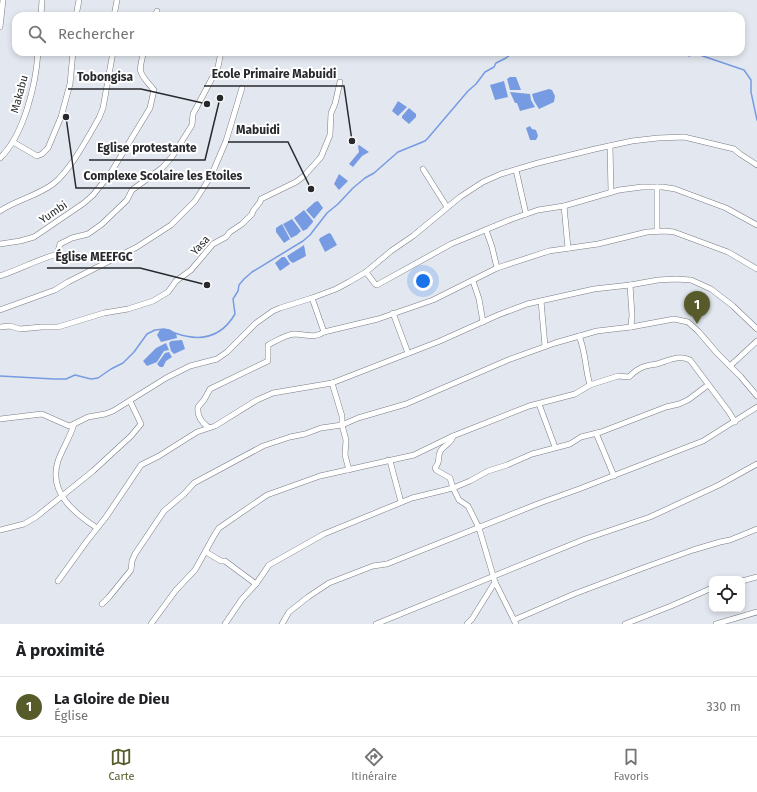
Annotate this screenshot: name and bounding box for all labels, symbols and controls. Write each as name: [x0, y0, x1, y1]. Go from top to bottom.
search box: [12, 12, 745, 56]
icon: search: [26, 23, 48, 45]
text: Rechercher: [58, 25, 134, 43]
callout: Ecole Primaire Mabuidi: [204, 62, 344, 86]
callout: Tobongisa: [68, 65, 141, 89]
text: Ecole Primaire Mabuidi: [212, 67, 336, 81]
text: Tobongisa: [77, 70, 134, 84]
street label: Makabu: [8, 74, 31, 115]
callout: Mabuidi: [228, 118, 288, 142]
text: Mabuidi: [236, 123, 280, 137]
callout: Eglise protestante: [89, 136, 205, 160]
text: Eglise protestante: [97, 141, 197, 155]
callout: Complexe Scolaire les Etoiles: [76, 164, 250, 188]
text: Complexe Scolaire les Etoiles: [84, 169, 243, 183]
street label: Yumbi: [37, 198, 70, 226]
street label: Yasa: [188, 233, 213, 258]
callout: Église MEEFGC: [47, 244, 140, 268]
text: Église MEEFGC: [55, 248, 133, 264]
your location: [413, 271, 433, 291]
pin: 1: [684, 291, 710, 324]
map controls: [709, 576, 745, 612]
button: locate: [709, 576, 745, 612]
text: À proximité: [16, 640, 105, 661]
text: La Gloire de Dieu: [54, 690, 169, 708]
text: 1: [26, 699, 32, 714]
text: 330 m: [706, 699, 741, 714]
text: Église: [54, 708, 88, 723]
tab: Carte: [108, 746, 135, 783]
tab: Itinéraire: [351, 746, 397, 783]
tab: Favoris: [614, 746, 649, 783]

